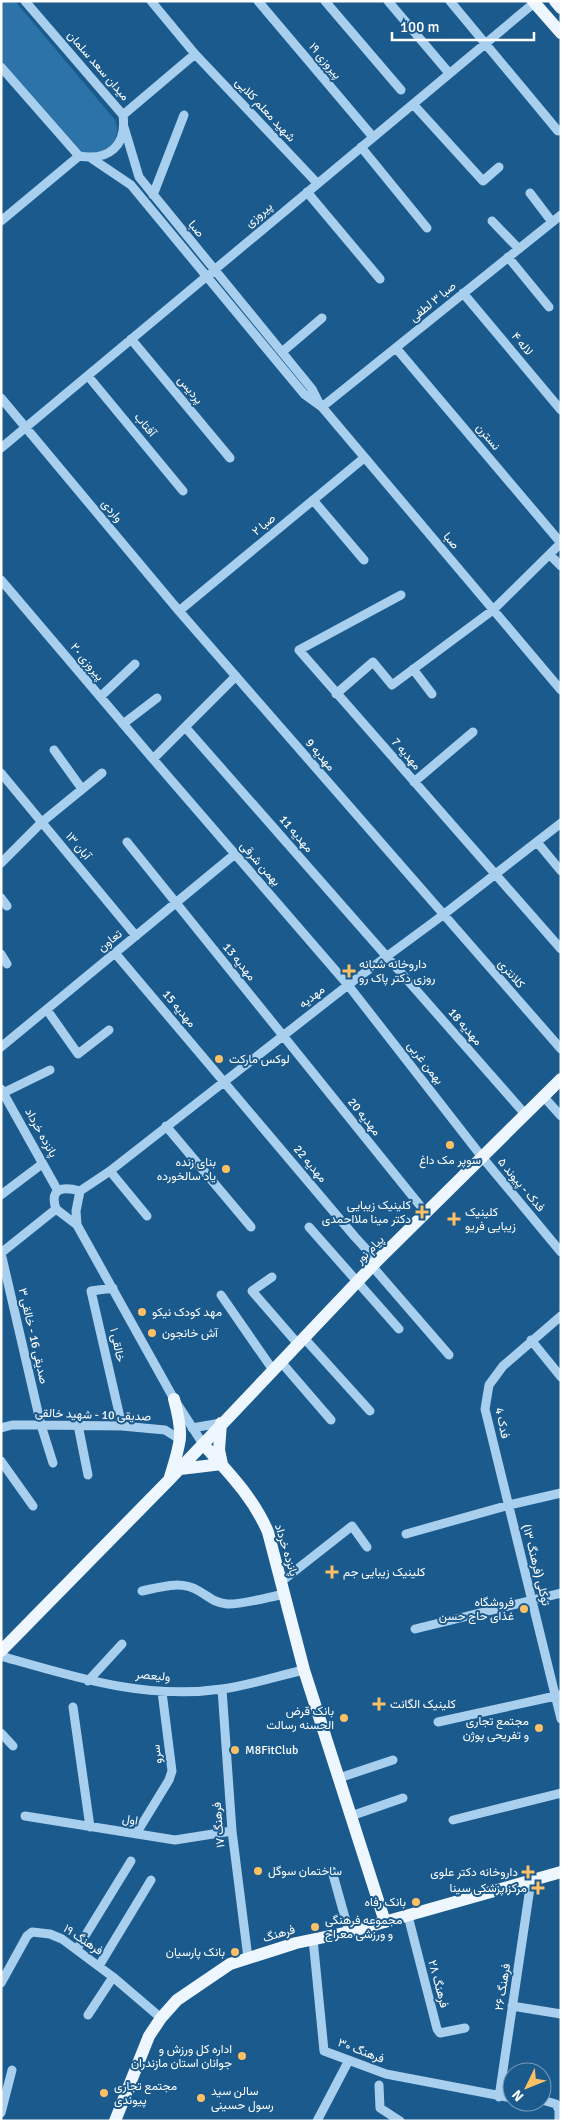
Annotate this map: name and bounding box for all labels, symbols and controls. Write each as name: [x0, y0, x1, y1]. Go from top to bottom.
scale bar: [392, 10, 534, 42]
text: 100 m: [400, 18, 440, 36]
street label: میدان سعد سلمان: [64, 28, 132, 104]
street label: پیروزی ۱۹: [305, 40, 345, 82]
street label: شهید معلم کلایی: [232, 75, 298, 145]
street label: پیروزی: [242, 199, 276, 231]
street label: صبا: [185, 218, 207, 240]
street label: صبا ۳ لطفی: [407, 279, 459, 325]
street label: لاله ۴: [508, 329, 536, 359]
street label: پردیس: [174, 373, 206, 407]
street label: آفتاب: [131, 410, 160, 441]
street label: نسترن: [473, 421, 503, 453]
street label: واردی: [98, 496, 126, 526]
street label: صبا ۲: [249, 511, 279, 539]
street label: صبا: [440, 530, 462, 552]
street label: پیروزی ٢٠: [67, 640, 107, 684]
street label: مهدیه 7: [388, 735, 424, 773]
street label: مهدیه 9: [302, 736, 338, 774]
street label: مهدیه 11: [276, 812, 316, 856]
street label: ۱۳ آبان: [62, 829, 95, 864]
street label: بهمن شرقی: [237, 839, 283, 889]
street label: تعاون: [95, 926, 126, 955]
street label: مهدیه 13: [219, 940, 259, 984]
street label: کلانتری: [494, 956, 528, 992]
place label: داروخانه شبانه روزی دکتر پاک رو: [359, 957, 435, 986]
marker: داروخانه شبانه روزی دکتر پاک رو: [343, 965, 355, 977]
street label: مهدیه: [296, 982, 328, 1012]
street label: مهدیه 15: [159, 987, 199, 1031]
street label: مهدیه 18: [445, 1005, 485, 1049]
street label: بهمن غربی: [403, 1038, 447, 1088]
place label: لوکس مارکت: [229, 1052, 290, 1067]
marker: لوکس مارکت: [213, 1053, 225, 1065]
street label: مهدیه 20: [344, 1095, 384, 1139]
street label: پانزده خرداد: [21, 1106, 61, 1160]
marker: سوپر مک داغ: [444, 1139, 456, 1151]
street label: مهدیه 22: [290, 1142, 330, 1186]
place label: سوپر مک داغ: [419, 1153, 481, 1169]
place label: بنای زنده یاد سالخورده: [157, 1155, 216, 1184]
street label: فدک - پیوند ۵: [494, 1155, 548, 1215]
marker: بنای زنده یاد سالخورده: [220, 1163, 232, 1175]
place label: کلینیک زیبایی دکتر مینا ملااحمدی: [322, 1198, 411, 1227]
marker: کلینیک زیبایی دکتر مینا ملااحمدی: [415, 1205, 429, 1219]
place label: کلینیک زیبایی فریو: [465, 1205, 516, 1234]
marker: کلینیک زیبایی فریو: [447, 1212, 461, 1226]
street label: پیام نور: [352, 1233, 387, 1268]
street label: صدیقی 16 - خالقی ۳: [15, 1287, 51, 1385]
place label: مهد کودک نیکو: [152, 1305, 222, 1320]
marker: مهد کودک نیکو: [136, 1306, 148, 1318]
place label: آش خانجون: [162, 1326, 219, 1341]
street label: خالقی ١: [106, 1327, 128, 1363]
marker: آش خانجون: [146, 1327, 158, 1339]
street label: صدیقی 10 - شهید خالقی: [35, 1405, 151, 1425]
street label: فدک 4: [491, 1406, 513, 1440]
street label: پانزده خرداد: [271, 1522, 301, 1578]
street label: توکلی (فرهنگ ۱۳): [519, 1523, 553, 1608]
marker: کلینیک زیبایی جم: [325, 1565, 339, 1579]
place label: کلینیک زیبایی جم: [343, 1565, 425, 1580]
place label: فروشگاه غذای حاج حسن: [439, 1595, 514, 1625]
marker: فروشگاه غذای حاج حسن: [518, 1603, 530, 1615]
street label: ولیعصر: [134, 1667, 171, 1685]
marker: کلینیک الگانت: [372, 1697, 386, 1711]
place label: کلینیک الگانت: [390, 1697, 456, 1712]
place label: بانک قرض الحسنه رسالت: [266, 1704, 334, 1733]
marker: بانک قرض الحسنه رسالت: [338, 1712, 350, 1724]
place label: مجتمع تجاری و تفریحی پوژن: [463, 1714, 529, 1743]
marker: مجتمع تجاری و تفریحی پوژن: [533, 1722, 545, 1734]
place label: M8FitClub: [245, 1743, 298, 1758]
street label: سرو: [148, 1744, 166, 1764]
marker: M8FitClub: [229, 1744, 241, 1756]
street label: فرهنگ ۱۷: [210, 1801, 228, 1849]
street label: اول: [121, 1811, 139, 1829]
place label: ساختمان سوگل: [268, 1864, 342, 1879]
marker: ساختمان سوگل: [252, 1865, 264, 1877]
place label: داروخانه دکتر علوی: [430, 1865, 518, 1880]
marker: داروخانه دکتر علوی: [522, 1866, 534, 1878]
place label: مرکز پزشکی سینا: [450, 1881, 527, 1896]
marker: مرکز پزشکی سینا: [531, 1881, 545, 1895]
place label: بانک رفاه: [364, 1895, 406, 1910]
marker: بانک رفاه: [410, 1896, 422, 1908]
place label: مجموعه فرهنگی و ورزشی معراج: [325, 1913, 402, 1943]
street label: فرهنگ ۱۹: [60, 1921, 106, 1959]
marker: مجموعه فرهنگی و ورزشی معراج: [309, 1921, 321, 1933]
street label: فرهنگ: [261, 1922, 297, 1946]
place label: بانک پارسیان: [166, 1945, 225, 1960]
marker: بانک پارسیان: [229, 1946, 241, 1958]
street label: فرهنگ ۲۸: [424, 1958, 452, 2010]
street label: فرهنگ ۲۶: [492, 1962, 514, 2012]
street label: فرهنگ ۳۰: [336, 2035, 386, 2067]
place label: اداره کل ورزش و جوانان استان مازندران: [131, 2042, 232, 2071]
marker: اداره کل ورزش و جوانان استان مازندران: [236, 2050, 248, 2062]
north arrow: [502, 2062, 552, 2112]
place label: مجتمع تجاری پیوندی: [114, 2079, 177, 2108]
place label: سالن سید رسول حسینی: [211, 2084, 274, 2113]
text: N: [508, 2086, 527, 2105]
marker: مجتمع تجاری پیوندی: [98, 2087, 110, 2099]
marker: سالن سید رسول حسینی: [195, 2092, 207, 2104]

